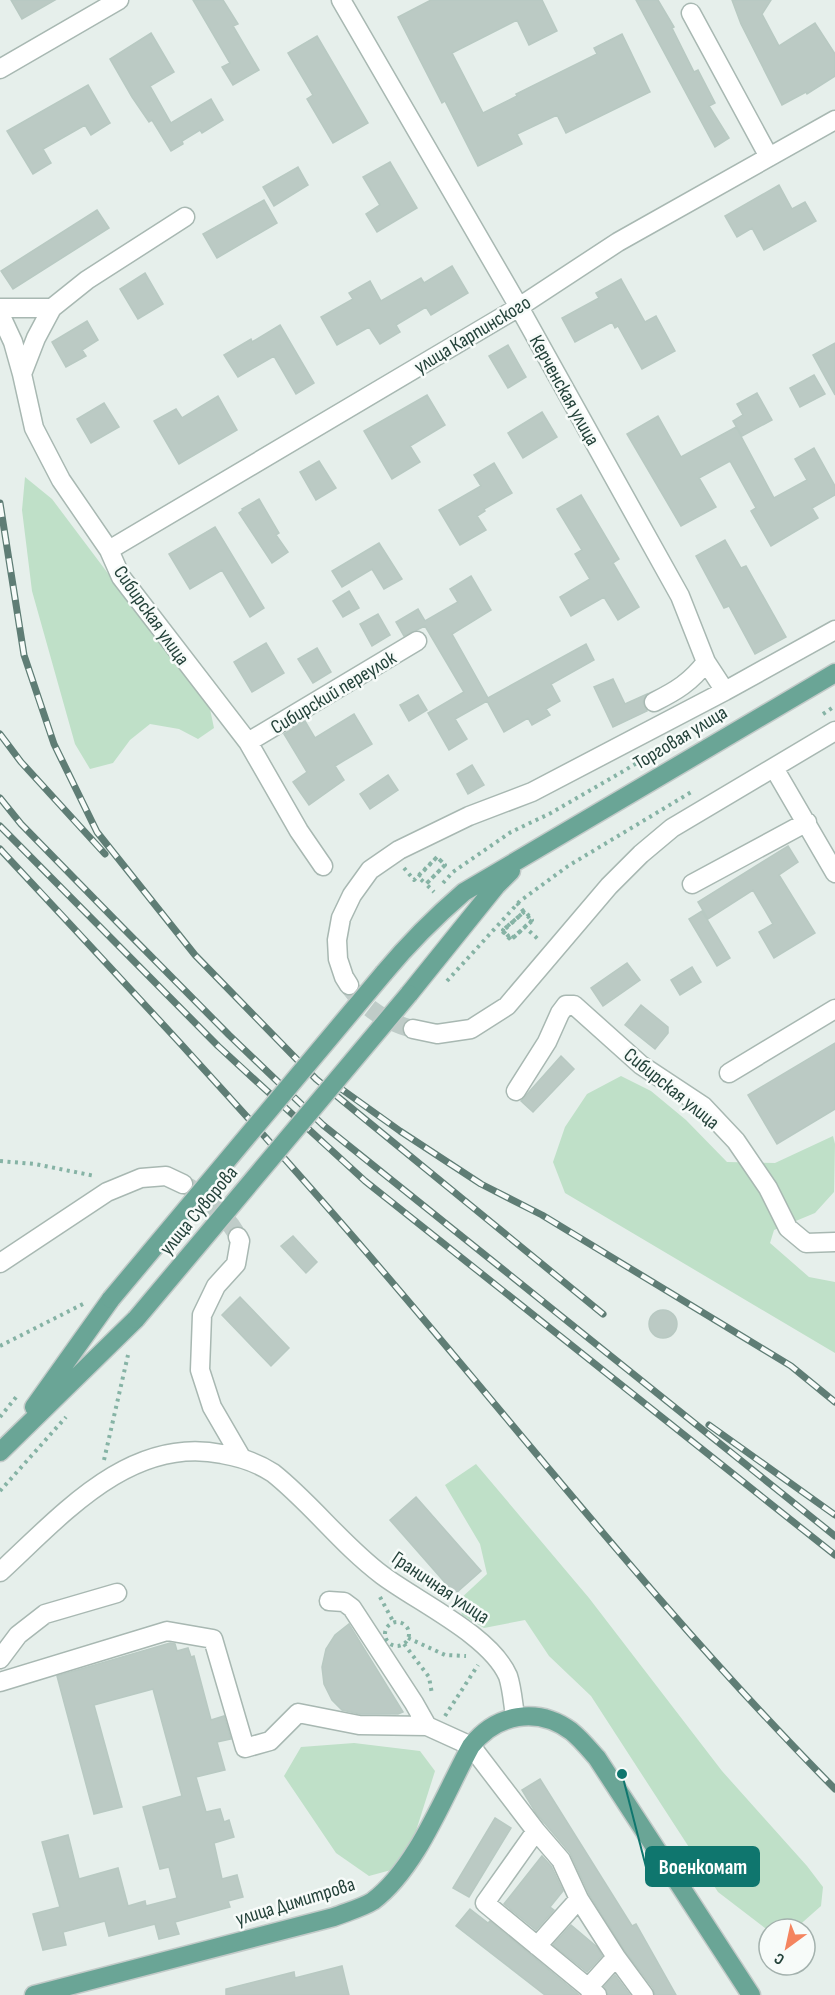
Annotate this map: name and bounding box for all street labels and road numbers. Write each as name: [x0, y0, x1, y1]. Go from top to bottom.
street label: улица Карпинского: [410, 291, 535, 379]
street label: Керченская улица: [524, 331, 604, 450]
street label: Сибирская улица: [108, 561, 194, 670]
street label: Сибирский переулок: [267, 646, 401, 740]
street label: Торговая улица: [629, 700, 732, 775]
street label: Сибирская улица: [619, 1043, 724, 1135]
street label: улица Суворова: [155, 1161, 243, 1260]
street label: Граничная улица: [387, 1546, 494, 1629]
street label: улица Димитрова: [233, 1872, 358, 1932]

